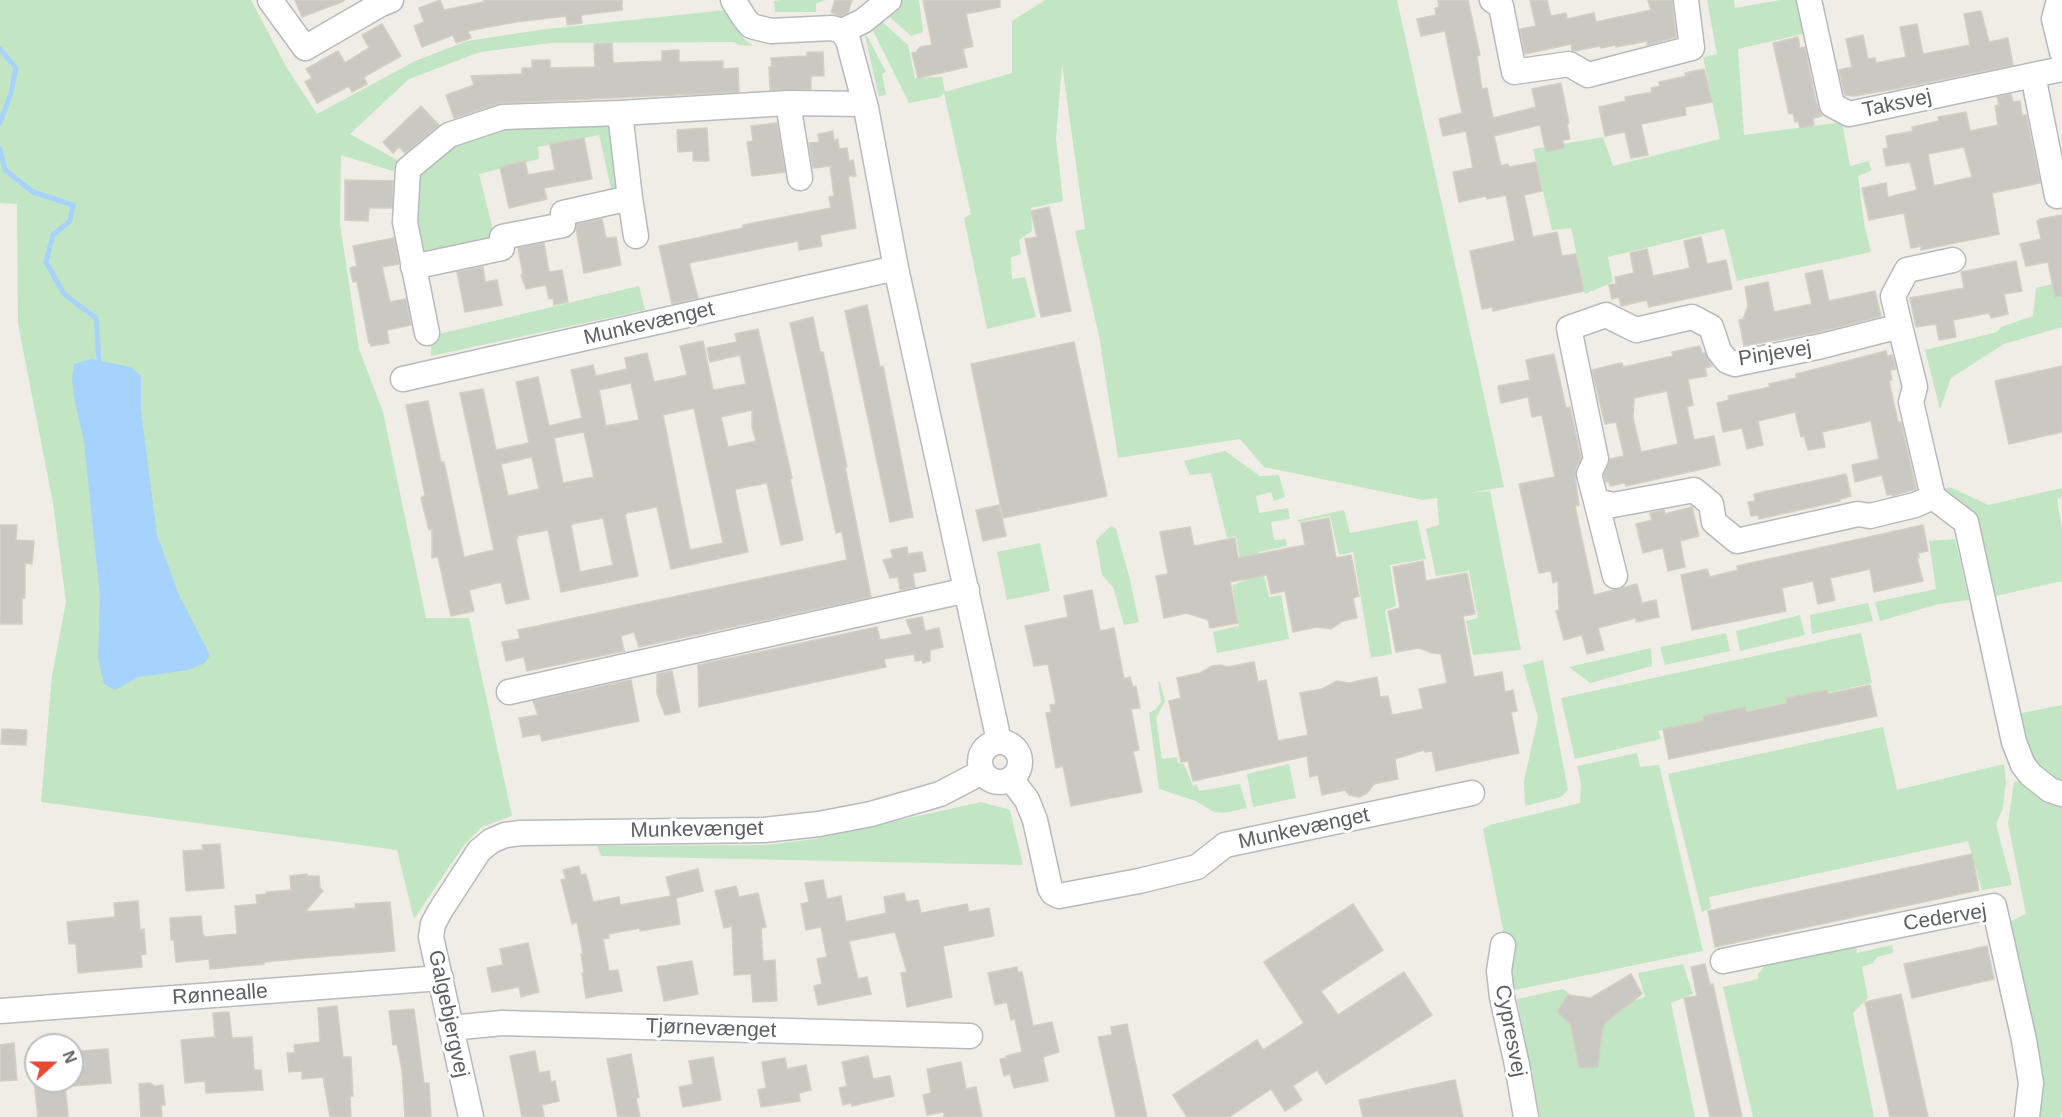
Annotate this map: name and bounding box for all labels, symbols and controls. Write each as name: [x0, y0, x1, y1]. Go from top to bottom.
street label: Taksvej: [1860, 84, 1934, 124]
street label: Munkevænget: [581, 297, 717, 351]
street label: Pinjevej: [1737, 336, 1813, 372]
street label: Munkevænget: [1236, 803, 1372, 855]
street label: Munkevænget: [630, 816, 764, 844]
street label: Cedervej: [1902, 899, 1988, 937]
street label: Galgebjergvej: [422, 948, 474, 1080]
street label: Rønnealle: [171, 979, 269, 1011]
street label: Cypresvej: [1489, 983, 1531, 1079]
street label: Tjørnevænget: [645, 1014, 777, 1044]
north arrow: [24, 1033, 84, 1093]
text: N: [59, 1049, 79, 1066]

